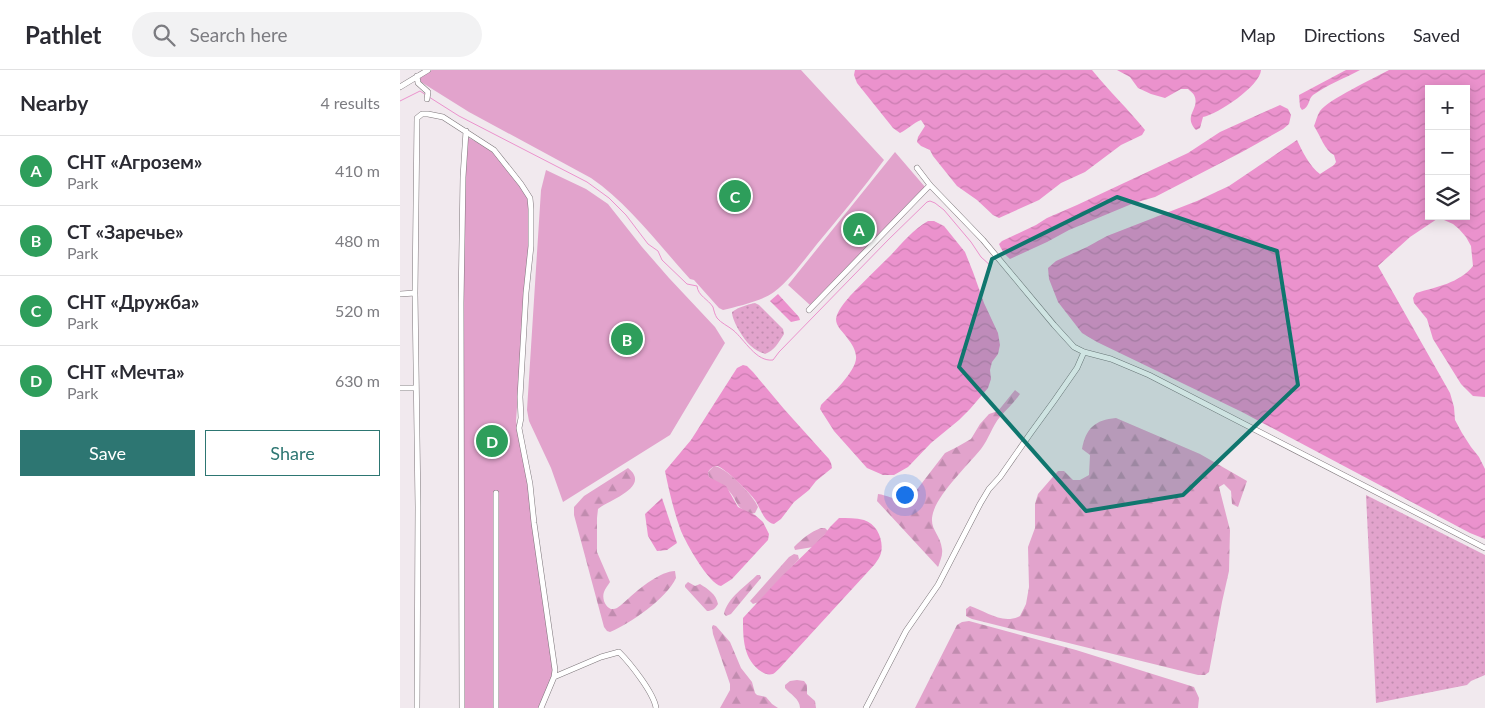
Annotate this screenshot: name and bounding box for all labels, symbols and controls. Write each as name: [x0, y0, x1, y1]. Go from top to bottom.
search box: [132, 12, 482, 57]
text: Pathlet: [25, 20, 102, 49]
icon: search: [150, 21, 178, 49]
text: Search here: [190, 23, 288, 46]
text: Map: [1240, 24, 1276, 46]
text: Directions: [1304, 24, 1385, 46]
text: Saved: [1413, 24, 1460, 46]
map controls: [1425, 85, 1470, 220]
button: +: [1425, 85, 1470, 130]
text: Nearby: [20, 90, 88, 115]
text: 4 results: [320, 93, 380, 112]
button: −: [1425, 130, 1470, 175]
text: СНТ «Агрозем»: [67, 150, 202, 173]
text: A: [30, 161, 42, 180]
text: 410 m: [335, 161, 380, 180]
text: Park: [67, 173, 98, 192]
button: layers: [1425, 175, 1470, 220]
pin: C: [719, 177, 751, 215]
pin: A: [843, 210, 875, 248]
text: СТ «Заречье»: [67, 220, 184, 243]
text: B: [31, 231, 41, 250]
text: 480 m: [335, 231, 380, 250]
text: Park: [67, 243, 98, 262]
text: СНТ «Дружба»: [67, 290, 199, 313]
text: C: [31, 301, 41, 320]
text: 520 m: [335, 301, 380, 320]
text: Park: [67, 313, 98, 332]
pin: B: [611, 320, 643, 358]
text: СНТ «Мечта»: [67, 360, 185, 383]
text: D: [30, 371, 42, 390]
text: 630 m: [335, 371, 380, 390]
text: Park: [67, 383, 98, 402]
pin: D: [476, 422, 508, 460]
button: Save: [20, 430, 195, 476]
button: Share: [205, 430, 380, 476]
your location: [892, 482, 918, 508]

